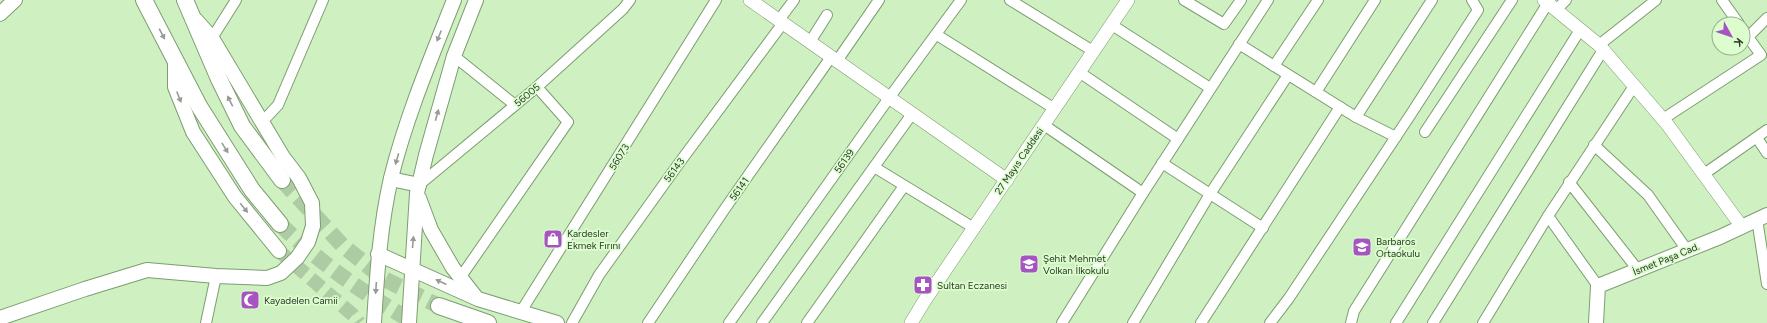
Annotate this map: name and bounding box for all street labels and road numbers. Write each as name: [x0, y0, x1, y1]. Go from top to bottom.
street label: 56005: [511, 80, 543, 110]
street label: 27 Mayıs Caddesi: [992, 125, 1046, 197]
street label: 56073: [606, 141, 632, 173]
street label: 56139: [831, 146, 857, 176]
street label: 56143: [661, 155, 687, 185]
street label: 56141: [726, 175, 752, 203]
street label: İsmet Paşa Cad.: [1631, 240, 1701, 278]

